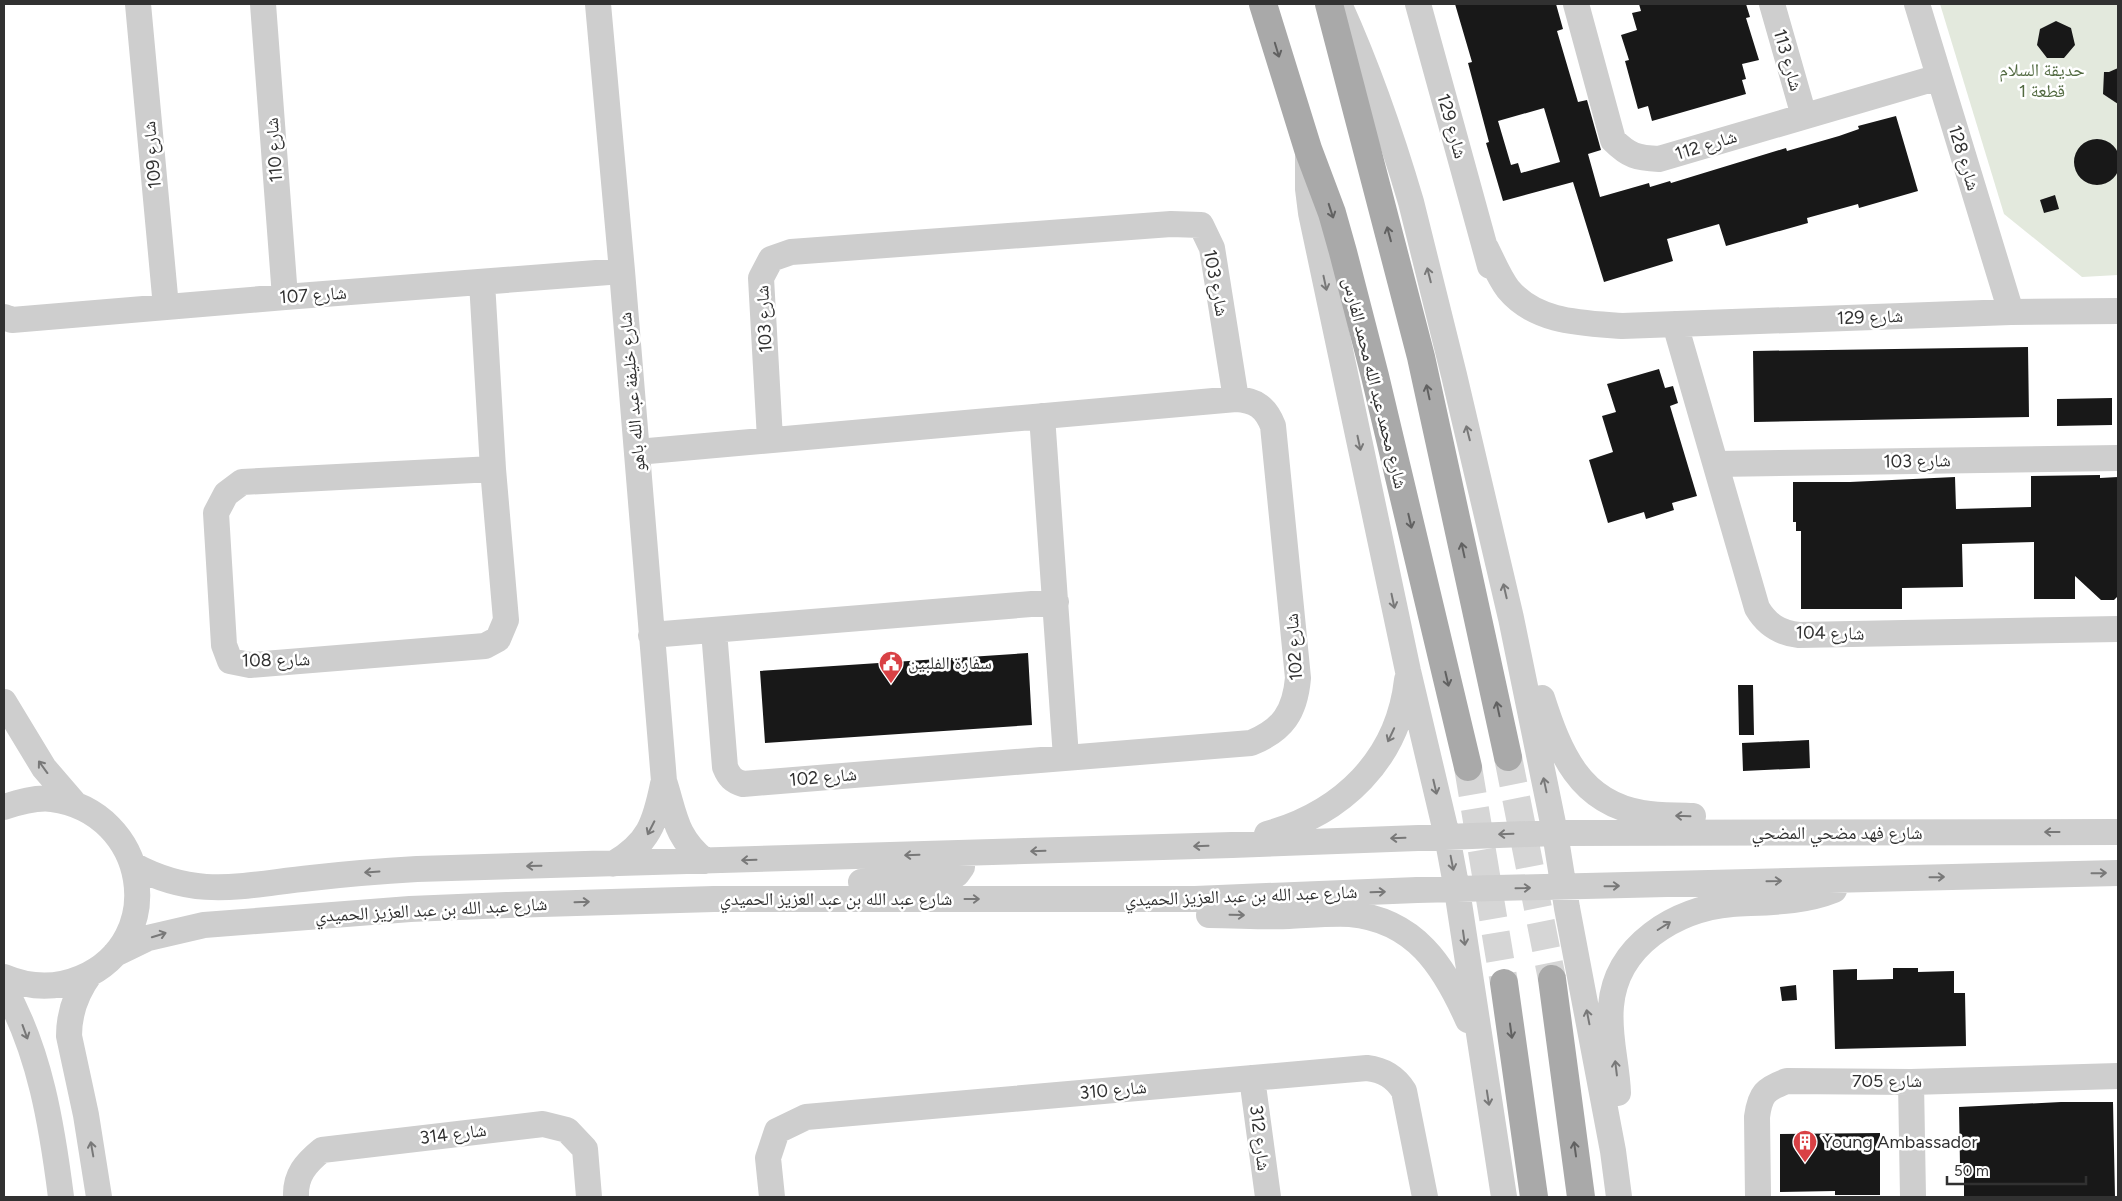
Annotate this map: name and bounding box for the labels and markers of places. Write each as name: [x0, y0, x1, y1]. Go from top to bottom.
public building icon: سفارة الفلبين: [878, 650, 904, 684]
place label: سفارة الفلبين: [908, 652, 992, 674]
building icon: Young Ambassador: [1792, 1129, 1818, 1163]
place label: Young Ambassador: [1822, 1131, 1978, 1153]

